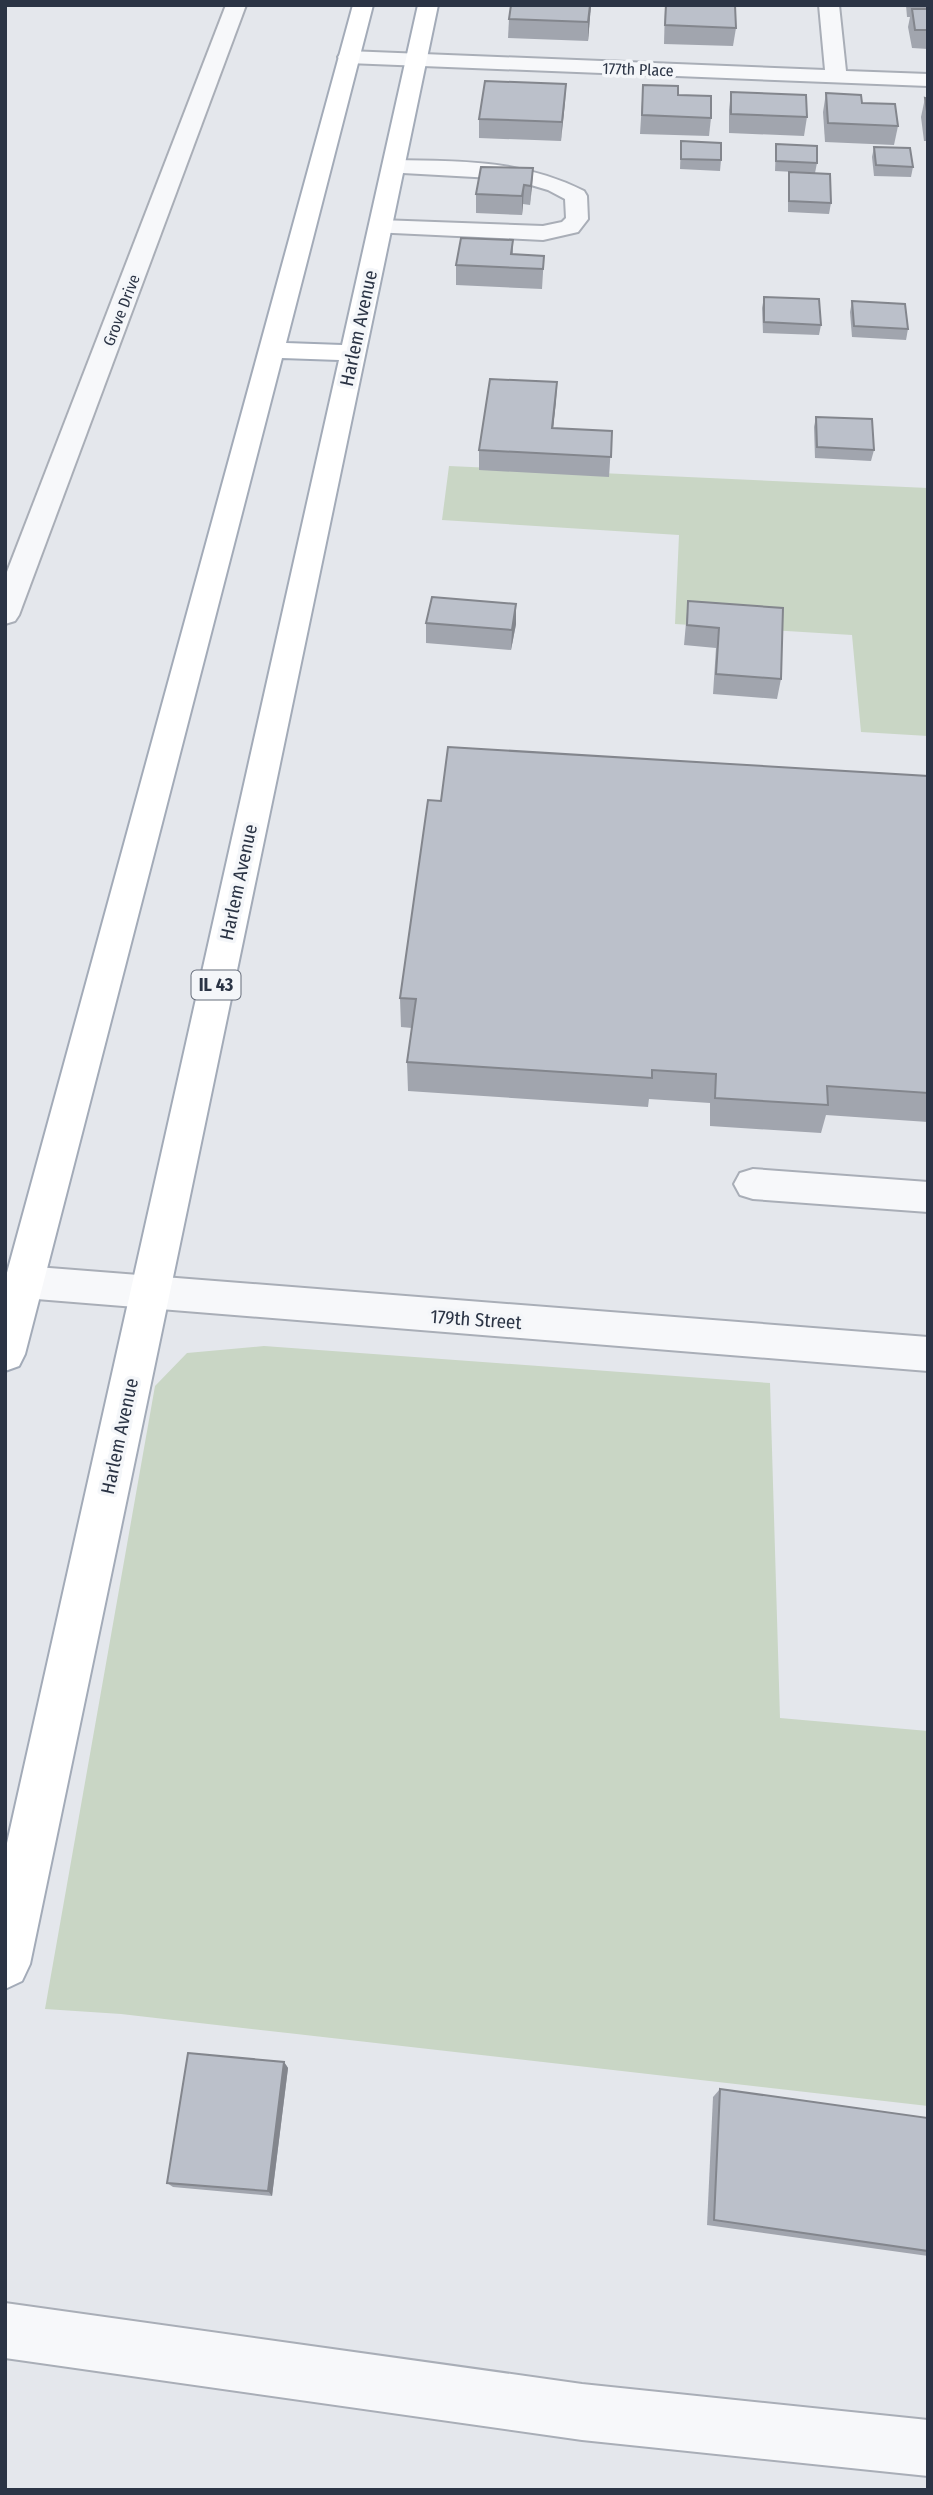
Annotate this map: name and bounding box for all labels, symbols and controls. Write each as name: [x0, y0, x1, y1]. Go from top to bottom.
street label: 177th Place: [602, 59, 674, 80]
street label: Harlem Avenue: [335, 268, 382, 388]
street label: Grove Drive: [99, 272, 144, 349]
street label: Harlem Avenue: [215, 822, 262, 942]
road number: IL 43: [192, 970, 241, 1000]
street label: 179th Street: [430, 1305, 523, 1334]
street label: Harlem Avenue: [96, 1376, 143, 1496]

